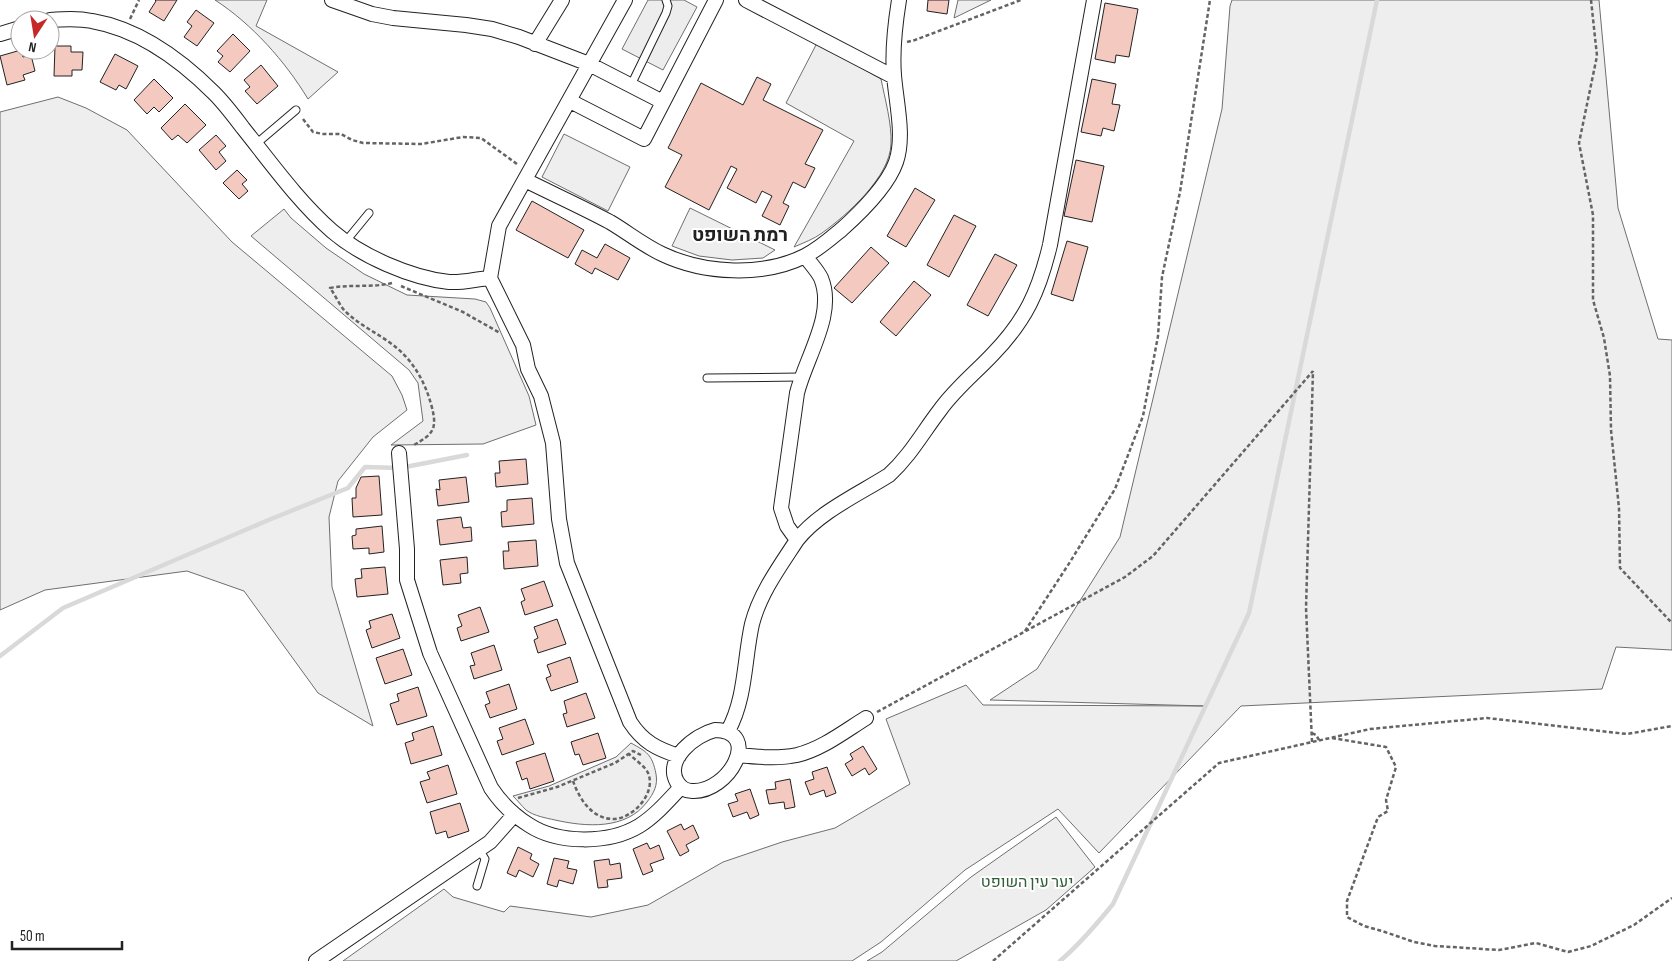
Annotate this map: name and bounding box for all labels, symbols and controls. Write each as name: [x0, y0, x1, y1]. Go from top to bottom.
north arrow: [10, 10, 60, 60]
text: N: [27, 38, 38, 56]
district label: רמת השופט: [692, 224, 788, 247]
park label: יער עין השופט: [981, 873, 1073, 892]
scale bar: [12, 918, 122, 950]
text: 50 m: [20, 927, 45, 946]

